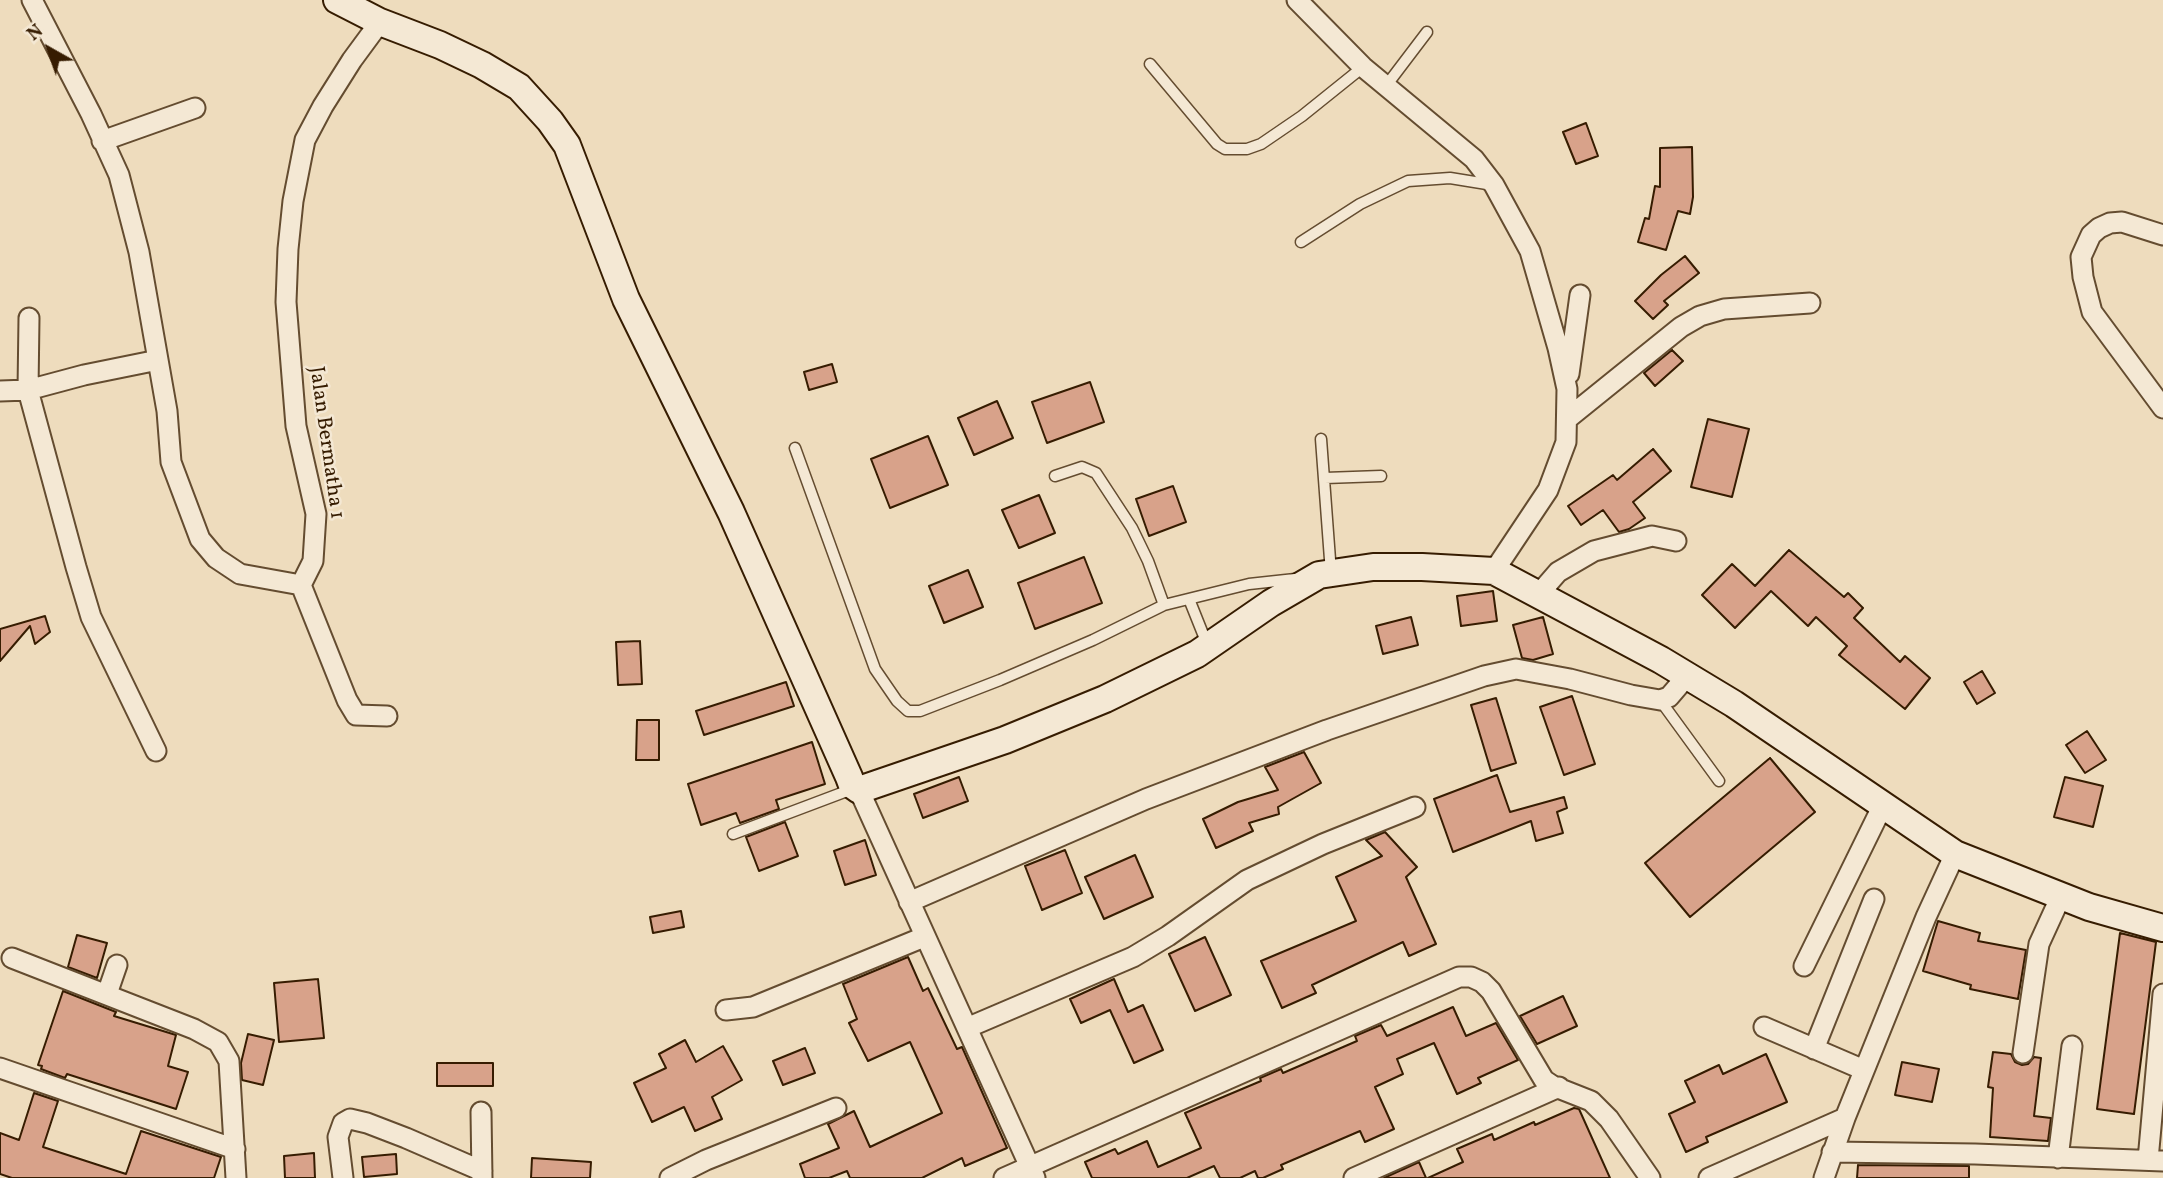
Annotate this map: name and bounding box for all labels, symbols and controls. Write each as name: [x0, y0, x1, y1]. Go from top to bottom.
north arrow: [14, 14, 84, 84]
text: N: [22, 19, 49, 47]
street label: Jalan Bermatha 1: [302, 365, 348, 521]

